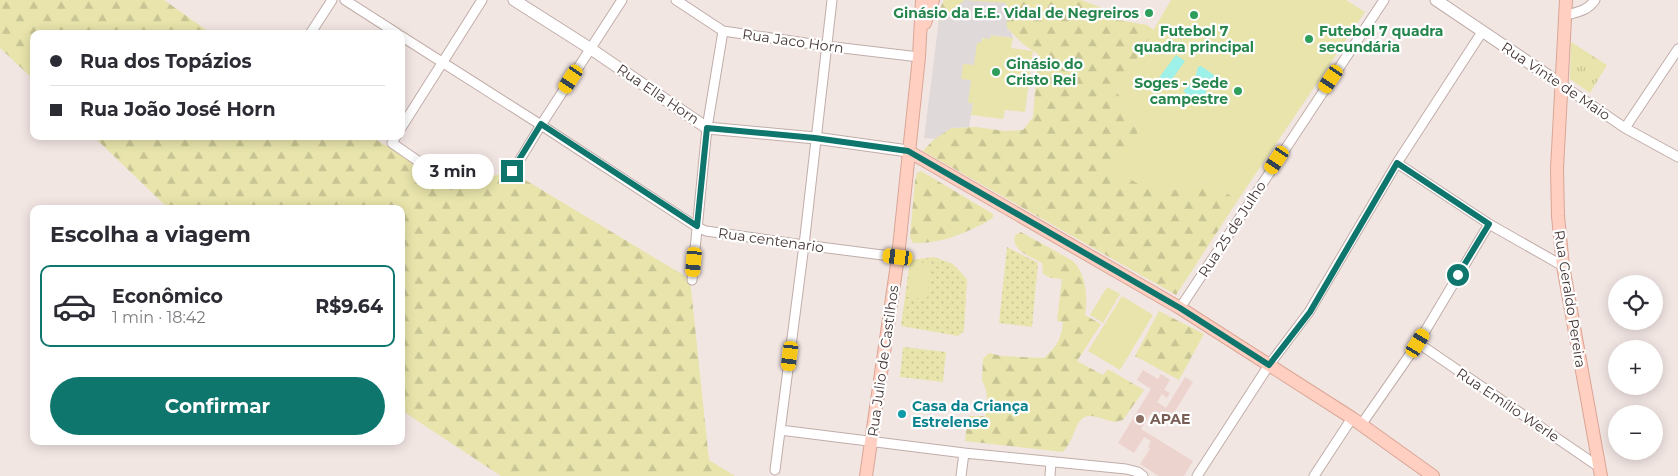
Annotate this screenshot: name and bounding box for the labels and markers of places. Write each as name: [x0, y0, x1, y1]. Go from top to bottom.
place label: Ginásio da E.E. Vidal de Negreiros: [893, 4, 1140, 22]
marker: Ginásio da E.E. Vidal de Negreiros: [1143, 7, 1155, 19]
marker: Futebol 7 quadra principal: [1188, 9, 1200, 21]
place label: Futebol 7 quadra principal: [1134, 22, 1254, 56]
place label: Futebol 7 quadra secundária: [1319, 22, 1444, 56]
marker: Futebol 7 quadra secundária: [1303, 33, 1315, 45]
place label: Ginásio do Cristo Rei: [1006, 55, 1083, 89]
marker: Ginásio do Cristo Rei: [990, 66, 1002, 78]
place label: Soges - Sede campestre: [1134, 74, 1228, 108]
marker: Soges - Sede campestre: [1232, 85, 1244, 97]
place label: Casa da Criança Estrelense: [912, 397, 1029, 431]
marker: Casa da Criança Estrelense: [896, 408, 908, 420]
place label: APAE: [1149, 410, 1190, 428]
marker: APAE: [1134, 413, 1146, 425]

